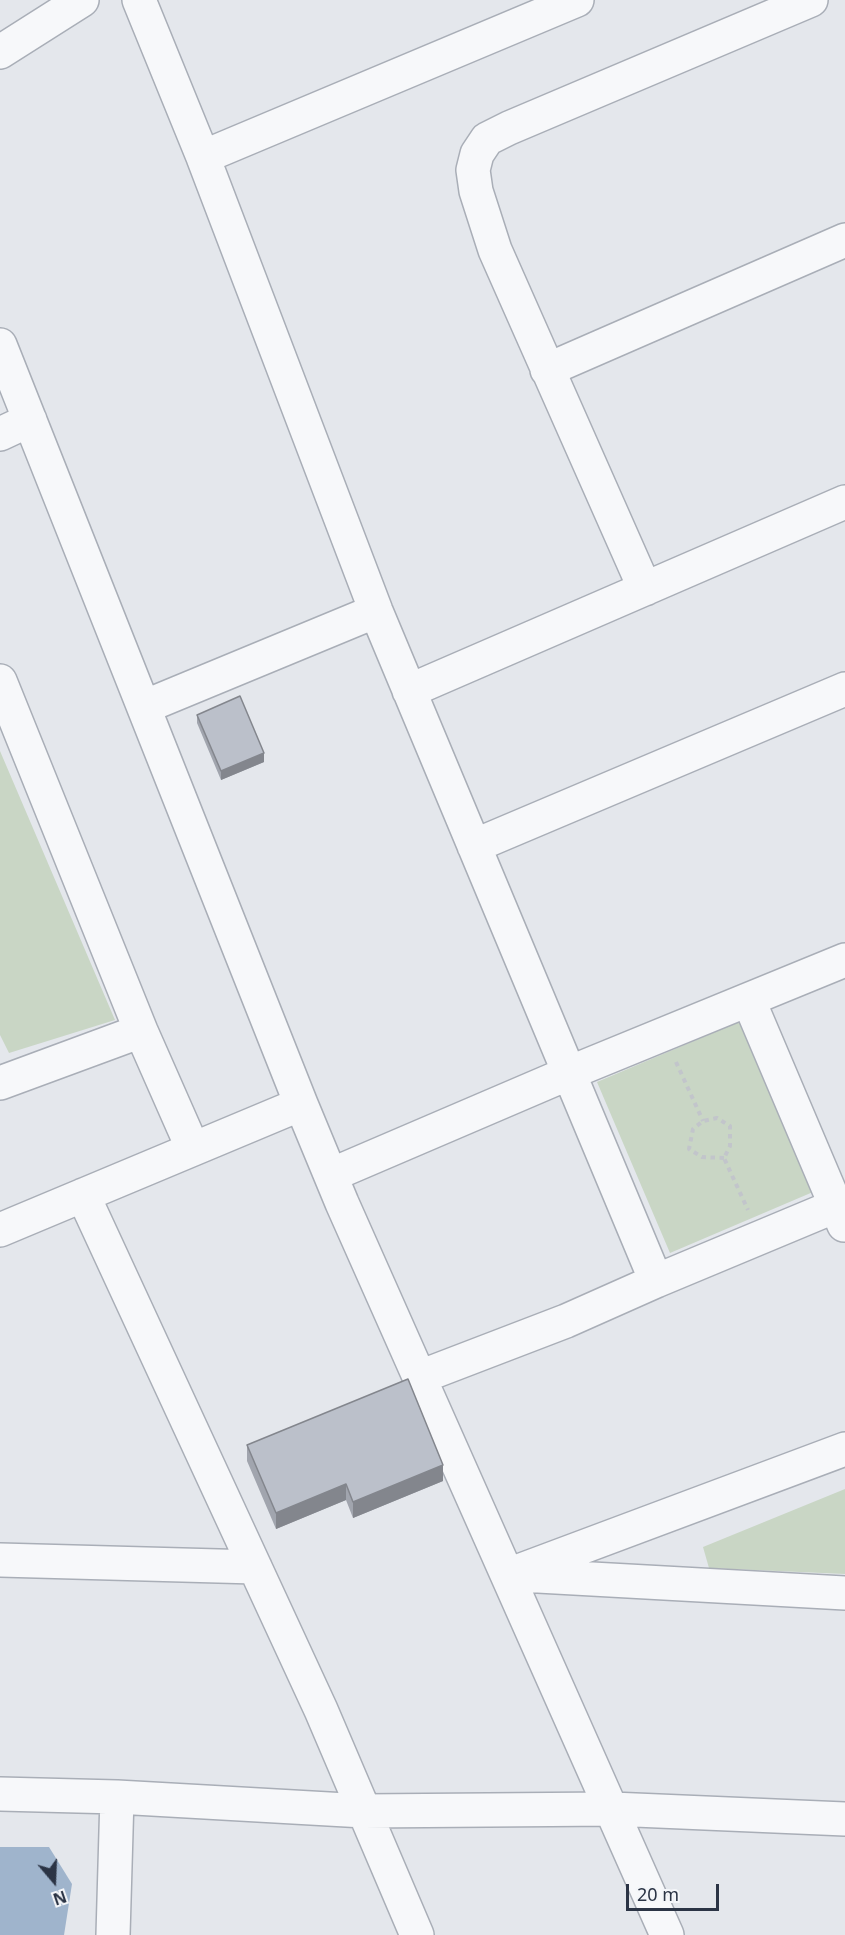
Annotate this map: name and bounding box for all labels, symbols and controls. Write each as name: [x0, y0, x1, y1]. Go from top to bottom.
north arrow: [24, 1851, 84, 1911]
scale bar: [629, 1872, 722, 1910]
text: 20 m: [637, 1882, 679, 1906]
text: N: [50, 1885, 70, 1911]

